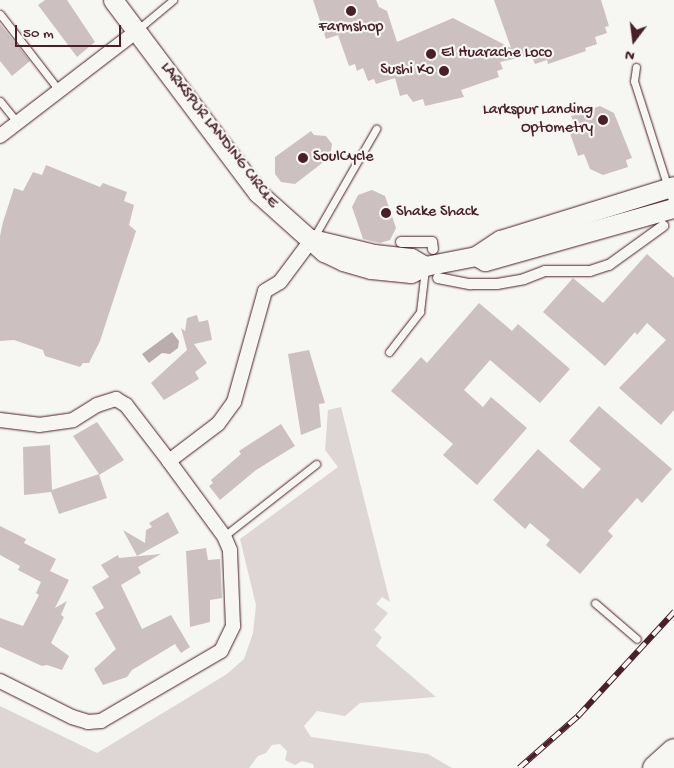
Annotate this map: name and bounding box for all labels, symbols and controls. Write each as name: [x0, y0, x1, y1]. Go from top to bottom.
marker: Farmshop: [345, 5, 357, 17]
scale bar: [18, 15, 124, 47]
north arrow: [609, 15, 659, 65]
place label: Farmshop: [319, 18, 383, 38]
text: 50 m: [23, 25, 54, 43]
place label: El Huarache Loco: [441, 44, 552, 64]
text: N: [623, 46, 637, 64]
marker: El Huarache Loco: [425, 48, 437, 60]
street label: LARKSPUR LANDING CIRCLE: [155, 59, 281, 213]
place label: Sushi Ko: [380, 61, 434, 81]
marker: Sushi Ko: [438, 65, 450, 77]
place label: Larkspur Landing Optometry: [483, 101, 593, 139]
marker: Larkspur Landing Optometry: [597, 114, 609, 126]
place label: SoulCycle: [313, 148, 374, 168]
marker: SoulCycle: [297, 152, 309, 164]
place label: Shake Shack: [396, 203, 478, 223]
marker: Shake Shack: [380, 207, 392, 219]

